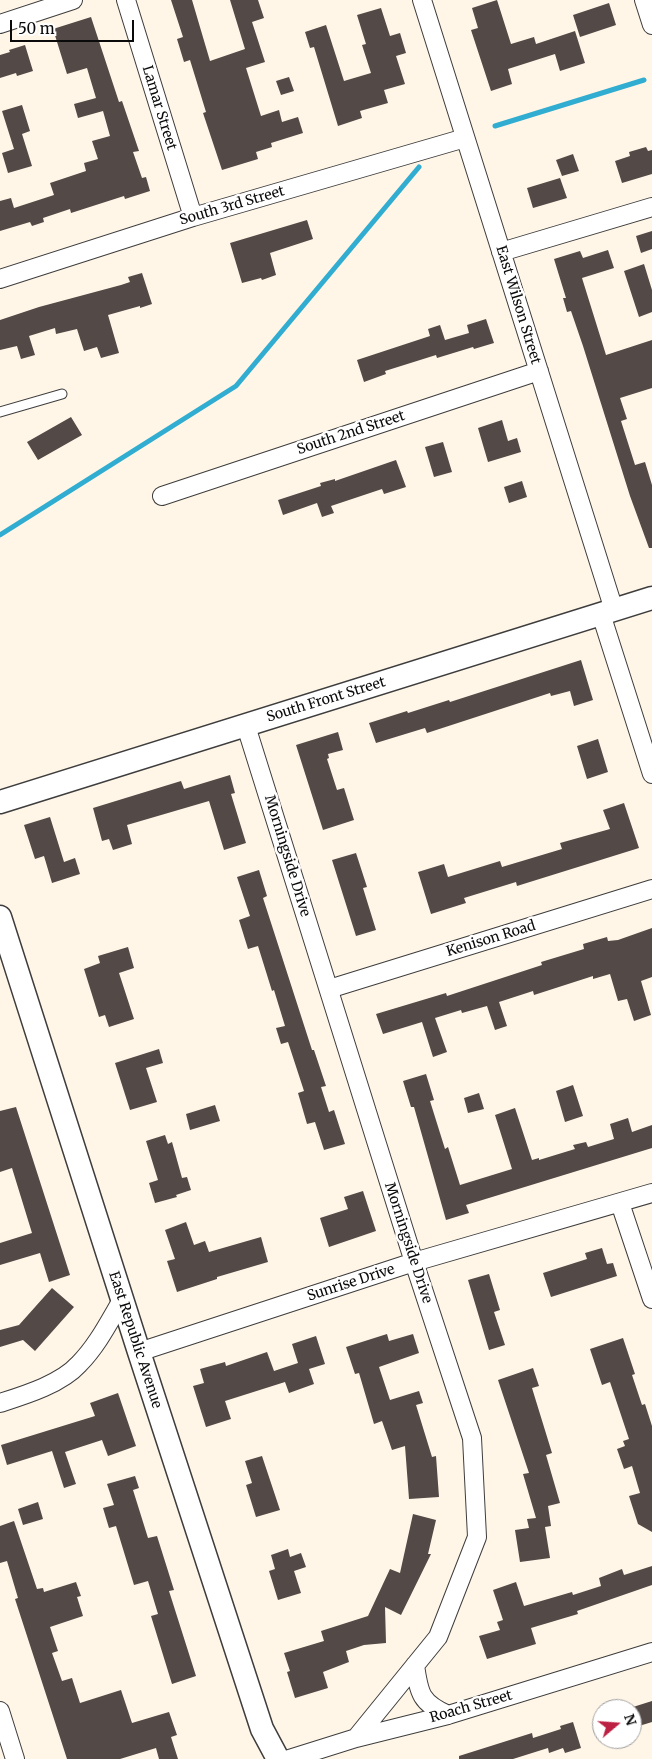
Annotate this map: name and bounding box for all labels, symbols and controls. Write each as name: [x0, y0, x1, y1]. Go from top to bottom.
scale bar: [12, 10, 136, 42]
text: 50 m: [18, 19, 55, 38]
street label: Lamar Street: [138, 64, 180, 152]
street label: South 3rd Street: [177, 183, 287, 229]
street label: East Wilson Street: [492, 244, 544, 366]
street label: South 2nd Street: [295, 408, 407, 458]
street label: South Front Street: [265, 674, 387, 726]
street label: Morningside Drive: [261, 793, 313, 919]
street label: Kenison Road: [444, 917, 538, 961]
street label: Morningside Drive: [381, 1180, 435, 1306]
street label: Sunrise Drive: [305, 1261, 397, 1305]
street label: East Republic Avenue: [105, 1269, 165, 1411]
street label: Roach Street: [428, 1687, 514, 1727]
north arrow: [592, 1699, 642, 1749]
text: N: [620, 1712, 641, 1728]

